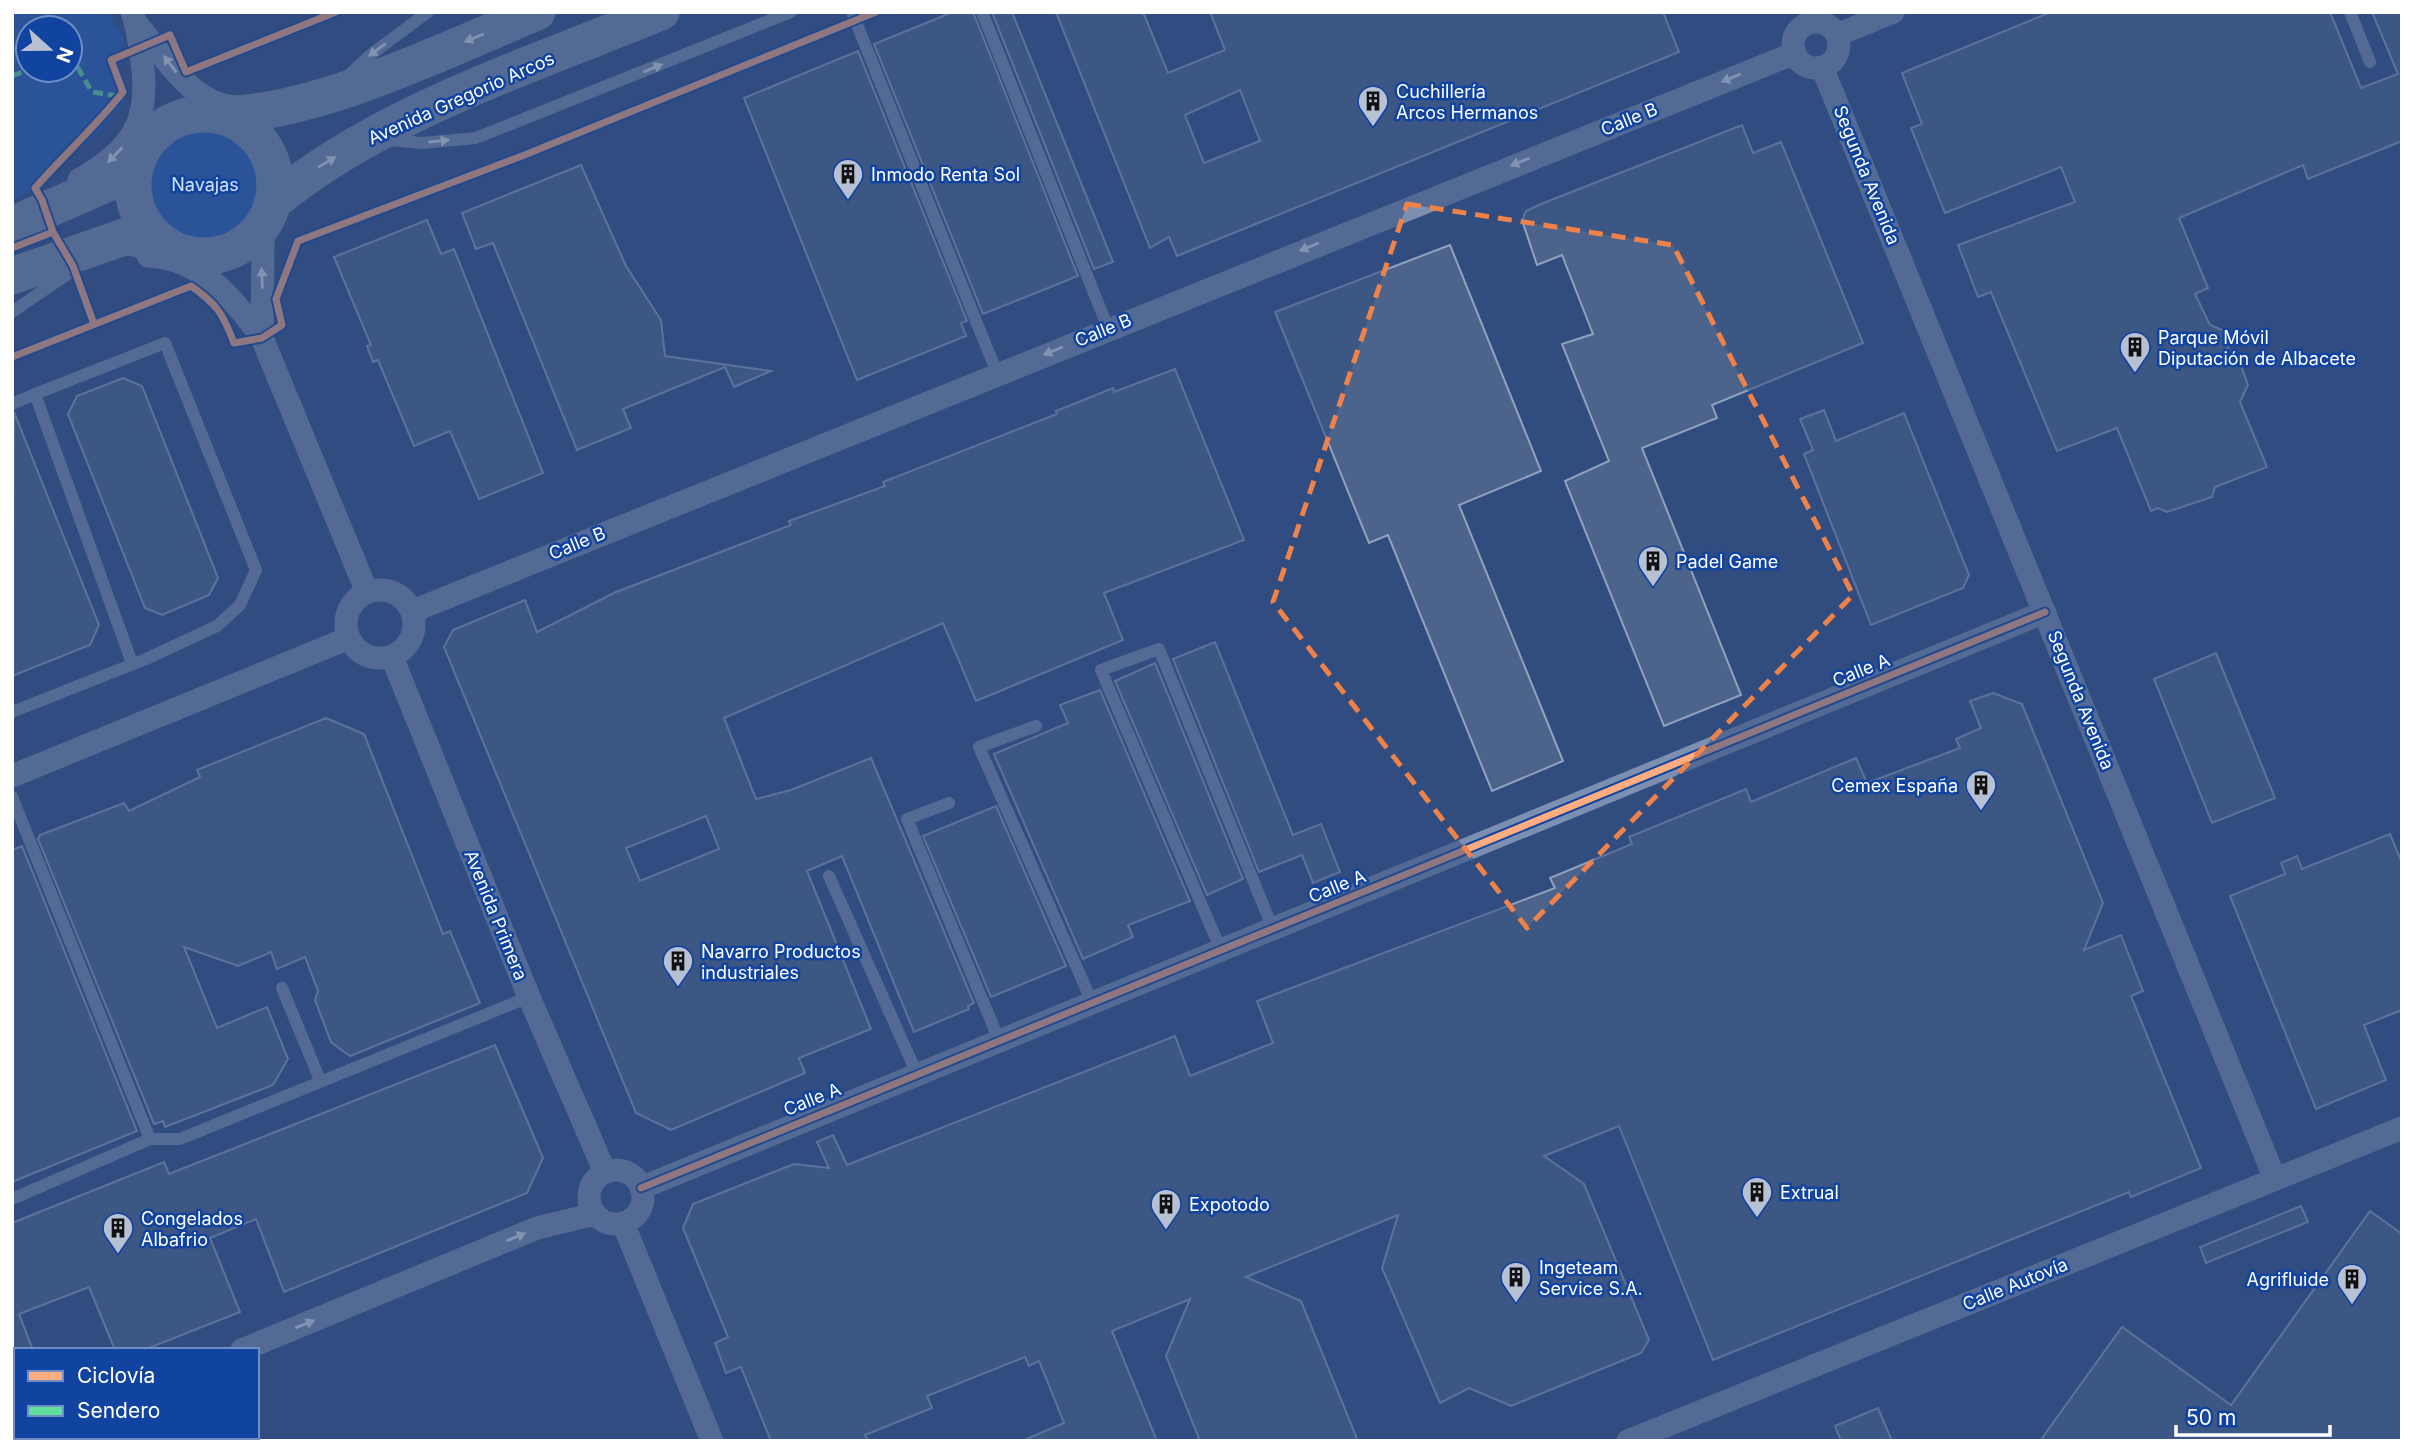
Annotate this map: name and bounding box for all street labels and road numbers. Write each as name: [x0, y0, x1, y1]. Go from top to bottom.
street label: Avenida Gregorio Arcos: [365, 47, 557, 149]
street label: Calle B: [1598, 98, 1660, 140]
street label: Segunda Avenida: [1830, 102, 1904, 248]
street label: Calle B: [1072, 309, 1134, 351]
street label: Calle B: [546, 522, 608, 564]
street label: Segunda Avenida: [2044, 627, 2118, 773]
street label: Calle A: [1829, 649, 1893, 691]
street label: Avenida Primera: [460, 847, 532, 983]
street label: Calle A: [1305, 865, 1369, 907]
street label: Calle A: [780, 1078, 844, 1120]
street label: Calle Autovía: [1959, 1253, 2071, 1315]

